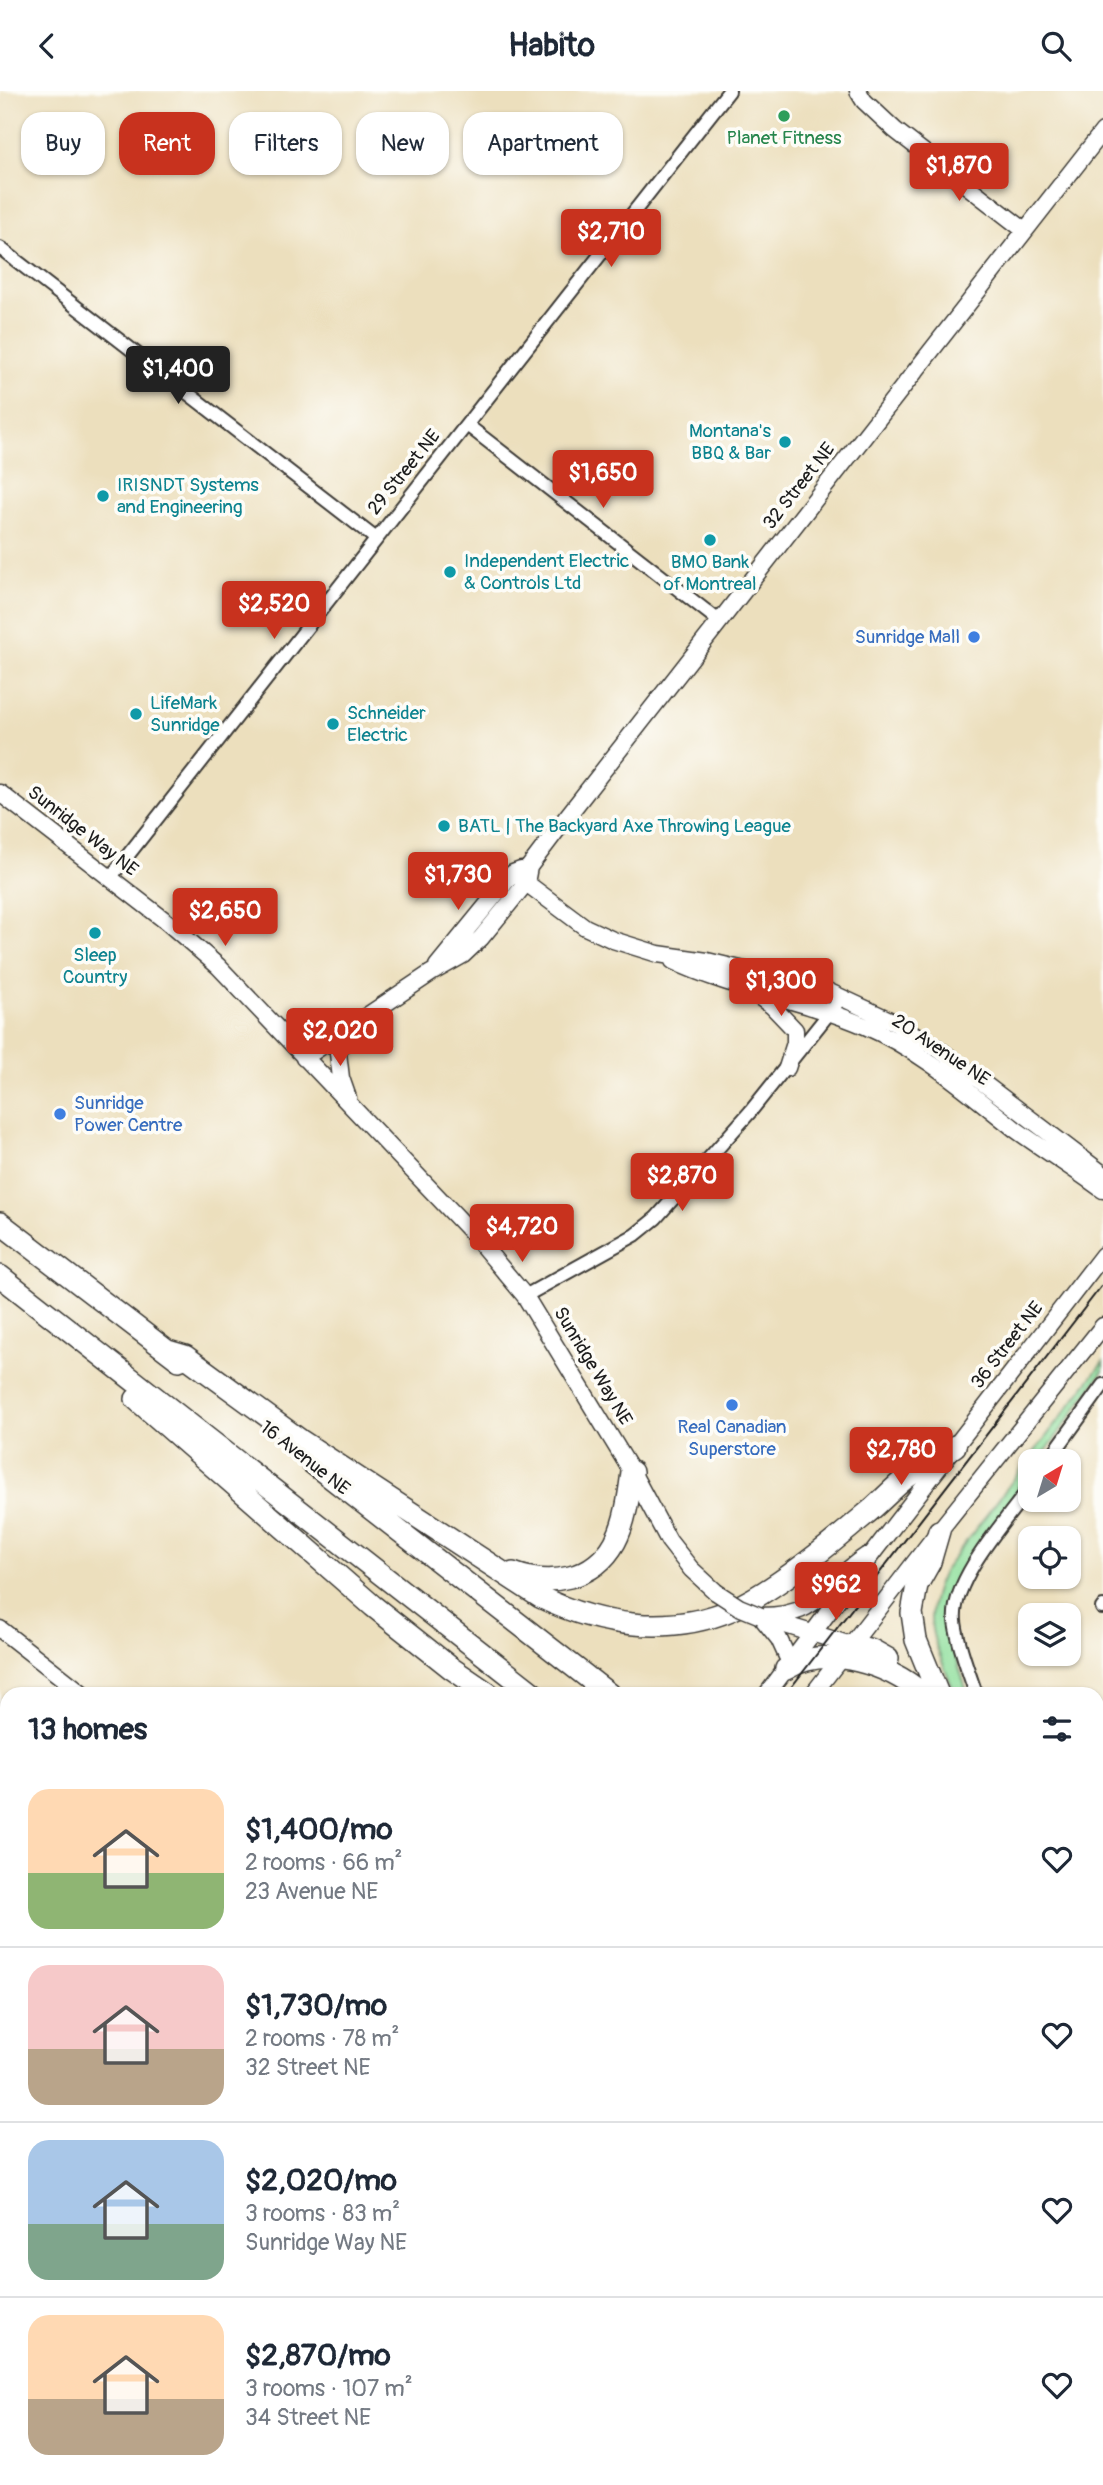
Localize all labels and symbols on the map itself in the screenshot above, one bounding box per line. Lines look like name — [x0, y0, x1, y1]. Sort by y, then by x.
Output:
marker: Planet Fitness — [776, 108, 792, 124]
place label: Planet Fitness — [727, 126, 842, 150]
pin: $1,870 — [902, 143, 1016, 203]
pin: $2,710 — [554, 209, 668, 269]
pin: $1,400 — [121, 347, 235, 406]
place label: Montana's BBQ & Bar — [689, 419, 771, 465]
street label: 29 Street NE — [362, 424, 446, 520]
marker: Montana's BBQ & Bar — [777, 434, 793, 450]
street label: 32 Street NE — [758, 438, 840, 534]
pin: $1,650 — [546, 451, 660, 510]
place label: IRISNDT Systems and Engineering — [117, 473, 259, 519]
marker: IRISNDT Systems and Engineering — [95, 488, 111, 504]
marker: BMO Bank of Montreal — [702, 532, 718, 548]
place label: Independent Electric & Controls Ltd — [464, 549, 630, 595]
place label: BMO Bank of Montreal — [663, 550, 757, 596]
marker: Independent Electric & Controls Ltd — [442, 564, 458, 580]
pin: $2,520 — [217, 581, 331, 641]
place label: Sunridge Mall — [855, 625, 960, 649]
marker: Sunridge Mall — [966, 629, 982, 645]
place label: LifeMark Sunridge — [150, 691, 220, 737]
place label: Schneider Electric — [347, 701, 426, 747]
marker: LifeMark Sunridge — [128, 706, 144, 722]
marker: Schneider Electric — [325, 716, 341, 732]
street label: Sunridge Way NE — [23, 780, 143, 882]
place label: BATL | The Backyard Axe Throwing League — [458, 814, 792, 838]
marker: BATL | The Backyard Axe Throwing League — [436, 818, 452, 834]
pin: $1,730 — [401, 853, 515, 912]
pin: $2,650 — [168, 889, 282, 948]
marker: Sleep Country — [87, 925, 103, 941]
place label: Sleep Country — [63, 943, 127, 989]
pin: $1,300 — [724, 958, 838, 1018]
street label: 20 Avenue NE — [887, 1008, 995, 1092]
pin: $2,020 — [283, 1009, 397, 1068]
place label: Sunridge Power Centre — [74, 1091, 183, 1137]
marker: Sunridge Power Centre — [52, 1106, 68, 1122]
pin: $2,870 — [625, 1153, 739, 1213]
pin: $4,720 — [465, 1205, 579, 1264]
street label: 36 Street NE — [965, 1296, 1049, 1393]
street label: Sunridge Way NE — [548, 1302, 638, 1430]
marker: Real Canadian Superstore — [724, 1397, 740, 1413]
street label: 16 Avenue NE — [255, 1415, 355, 1501]
place label: Real Canadian Superstore — [677, 1415, 787, 1461]
pin: $2,780 — [844, 1427, 958, 1487]
north arrow — [1018, 1449, 1082, 1512]
pin: $962 — [795, 1563, 877, 1622]

